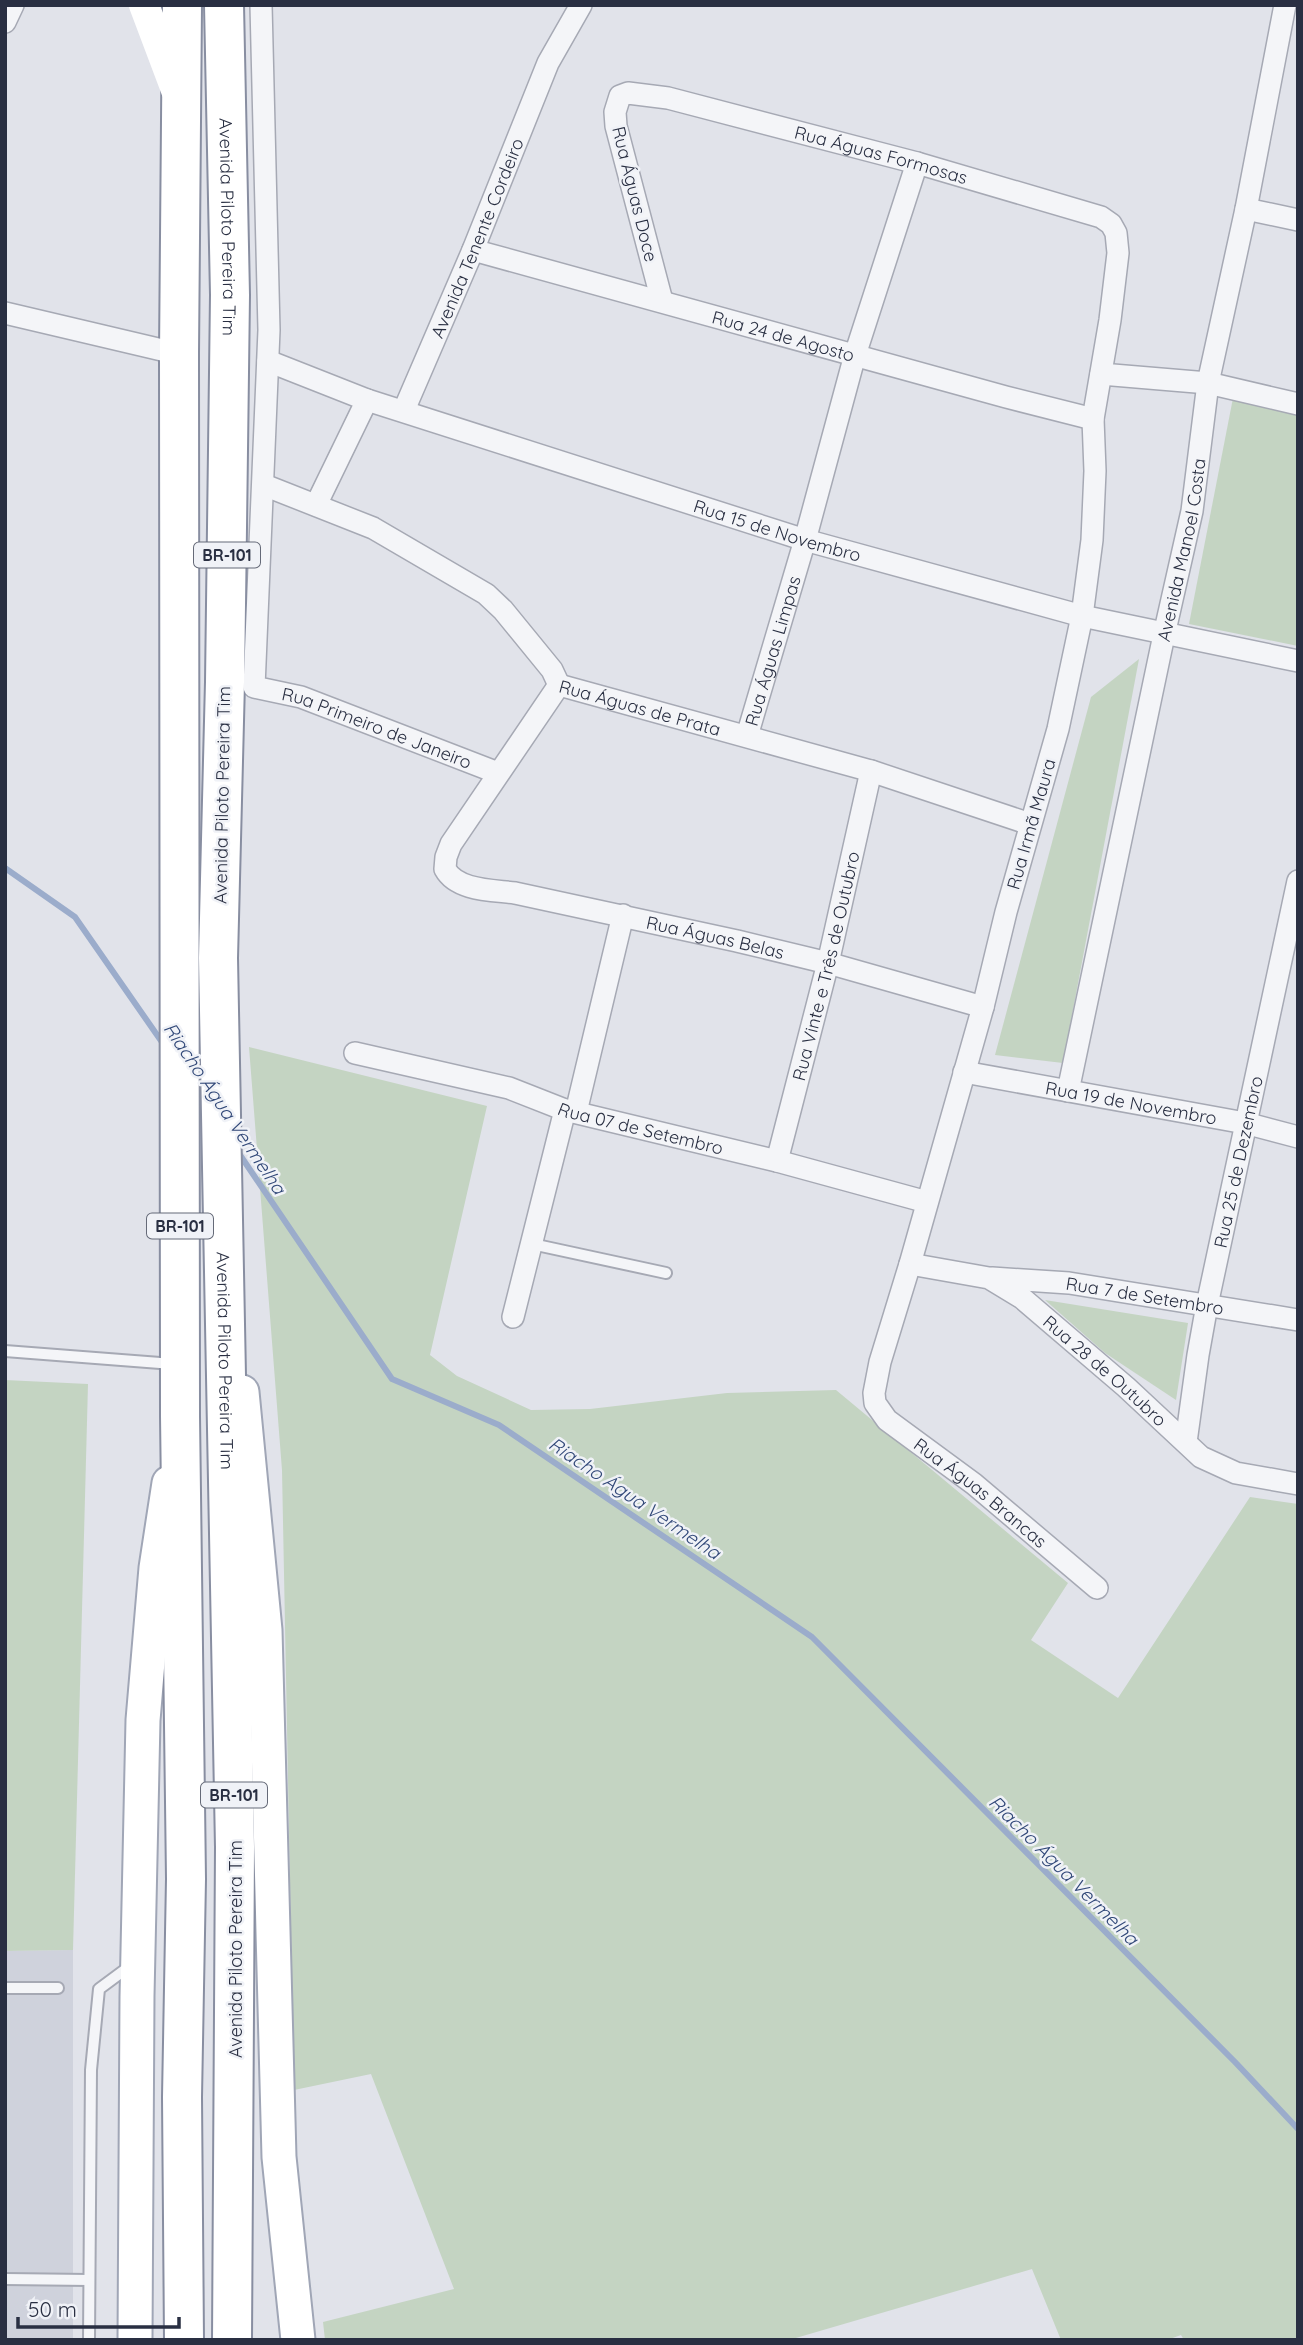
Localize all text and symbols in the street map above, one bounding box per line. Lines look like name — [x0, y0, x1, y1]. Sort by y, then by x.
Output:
street label: Avenida Piloto Pereira Tim — [215, 118, 242, 336]
street label: Rua Águas Formosas — [792, 120, 970, 189]
street label: Rua Águas Doce — [607, 124, 663, 264]
street label: Avenida Tenente Cordeiro — [425, 134, 528, 341]
street label: Rua 24 de Agosto — [710, 305, 857, 366]
street label: Avenida Manoel Costa — [1151, 457, 1210, 643]
street label: Rua 15 de Novembro — [691, 494, 864, 566]
road number: BR-101 — [194, 542, 260, 568]
street label: Rua Águas Limpas — [739, 573, 805, 728]
street label: Rua Águas de Prata — [557, 674, 723, 741]
street label: Rua Primeiro de Janeiro — [280, 682, 475, 773]
street label: Avenida Piloto Pereira Tim — [209, 686, 235, 904]
street label: Rua Irmã Maura — [1001, 756, 1061, 892]
street label: Rua Vinte e Três de Outubro — [787, 849, 864, 1083]
street label: Rua Águas Belas — [644, 910, 787, 964]
water label: Riacho Água Vermelha — [159, 1018, 292, 1200]
street label: Rua 25 de Dezembro — [1208, 1074, 1267, 1250]
street label: Rua 19 de Novembro — [1044, 1076, 1219, 1129]
street label: Rua 07 de Setembro — [555, 1097, 726, 1159]
road number: BR-101 — [147, 1214, 213, 1238]
street label: Avenida Piloto Pereira Tim — [212, 1252, 239, 1470]
street label: Rua 7 de Setembro — [1064, 1271, 1225, 1319]
street label: Rua 28 de Outubro — [1038, 1310, 1172, 1431]
water label: Riacho Água Vermelha — [545, 1432, 727, 1565]
street label: Rua Águas Brancas — [910, 1432, 1052, 1552]
road number: BR-101 — [201, 1783, 267, 1808]
water label: Riacho Água Vermelha — [984, 1790, 1145, 1951]
street label: Avenida Piloto Pereira Tim — [224, 1840, 247, 2058]
scale bar — [18, 2286, 178, 2330]
text: 50 m — [28, 2296, 77, 2322]

